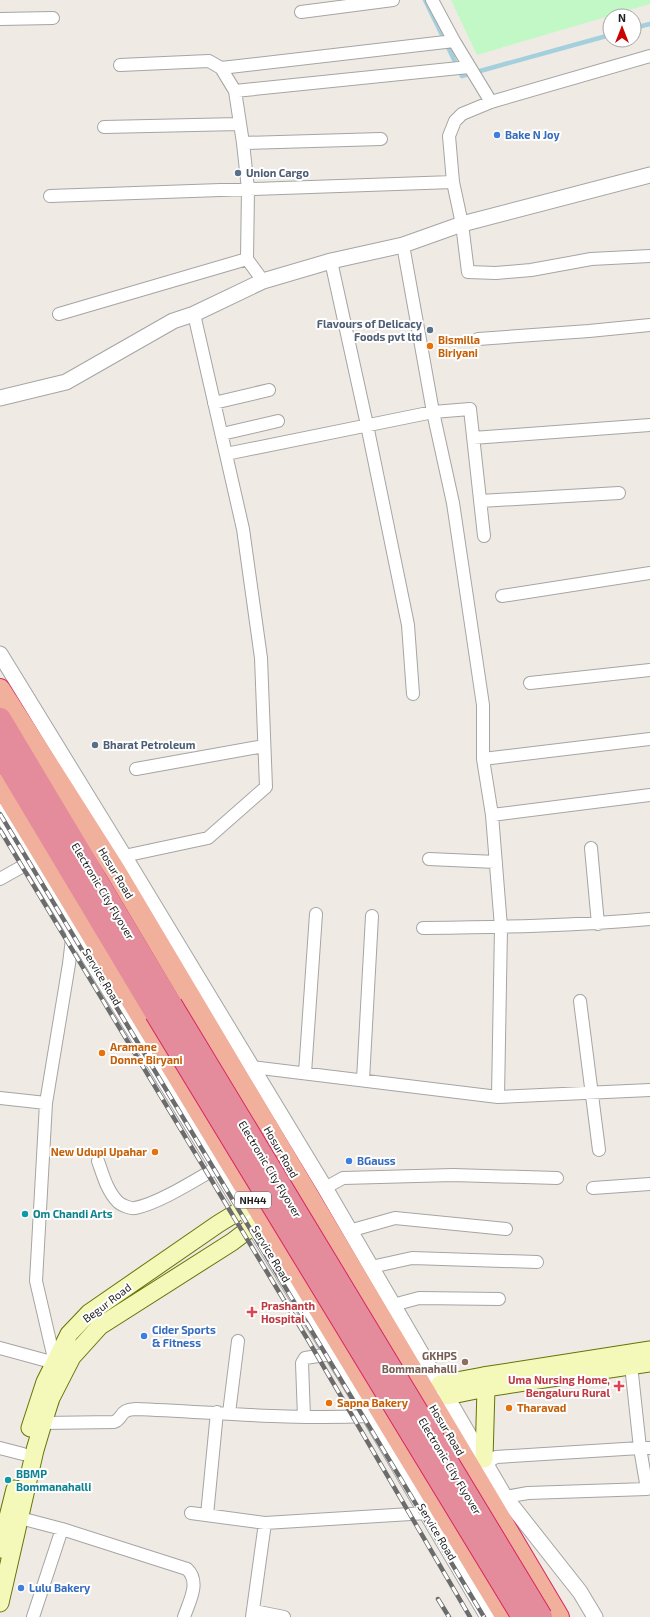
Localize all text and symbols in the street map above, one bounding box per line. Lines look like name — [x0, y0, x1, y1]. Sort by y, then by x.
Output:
north arrow — [602, 8, 642, 48]
text: N — [618, 11, 626, 24]
place label: Bake N Joy — [505, 128, 560, 142]
marker: Bake N Joy — [492, 130, 502, 140]
place label: Union Cargo — [246, 166, 309, 179]
marker: Union Cargo — [233, 168, 243, 178]
place label: Flavours of Delicacy Foods pvt ltd — [317, 317, 423, 343]
marker: Flavours of Delicacy Foods pvt ltd — [425, 325, 435, 335]
place label: Bismilla Biriyani — [438, 333, 480, 360]
marker: Bismilla Biriyani — [425, 341, 435, 351]
place label: Bharat Petroleum — [103, 738, 196, 751]
marker: Bharat Petroleum — [90, 740, 100, 750]
street label: Electronic City Flyover — [69, 840, 138, 942]
street label: Hosur Road — [96, 845, 137, 901]
street label: Service Road — [80, 946, 124, 1008]
place label: Aramane Donne Biryani — [110, 1040, 183, 1067]
marker: Aramane Donne Biryani — [97, 1048, 107, 1058]
street label: Electronic City Flyover — [236, 1118, 305, 1220]
street label: Hosur Road — [261, 1124, 301, 1180]
place label: New Udupi Upahar — [51, 1145, 147, 1158]
marker: New Udupi Upahar — [150, 1147, 160, 1157]
place label: BGauss — [357, 1154, 396, 1167]
marker: BGauss — [344, 1156, 354, 1166]
road number: NH44 — [235, 1192, 271, 1208]
place label: Om Chandi Arts — [33, 1207, 113, 1220]
marker: Om Chandi Arts — [20, 1209, 30, 1219]
street label: Service Road — [249, 1223, 293, 1285]
street label: Begur Road — [80, 1280, 133, 1325]
place label: Prashanth Hospital — [261, 1299, 315, 1325]
marker: Prashanth Hospital — [246, 1306, 258, 1318]
place label: Cider Sports & Fitness — [152, 1323, 216, 1349]
marker: Cider Sports & Fitness — [139, 1331, 149, 1341]
place label: GKHPS Bommanahalli — [382, 1349, 458, 1375]
marker: GKHPS Bommanahalli — [460, 1357, 470, 1367]
place label: Uma Nursing Home, Bengaluru Rural — [508, 1373, 610, 1399]
marker: Uma Nursing Home, Bengaluru Rural — [613, 1380, 625, 1392]
place label: Sapna Bakery — [337, 1396, 409, 1410]
marker: Sapna Bakery — [324, 1398, 334, 1408]
place label: Tharavad — [517, 1401, 566, 1414]
street label: Hosur Road — [427, 1402, 468, 1458]
marker: Tharavad — [504, 1403, 514, 1413]
street label: Electronic City Flyover — [416, 1415, 485, 1517]
place label: BBMP Bommanahalli — [16, 1467, 91, 1493]
marker: BBMP Bommanahalli — [3, 1475, 13, 1485]
street label: Service Road — [415, 1501, 459, 1563]
place label: Lulu Bakery — [29, 1581, 91, 1595]
marker: Lulu Bakery — [16, 1583, 26, 1593]

